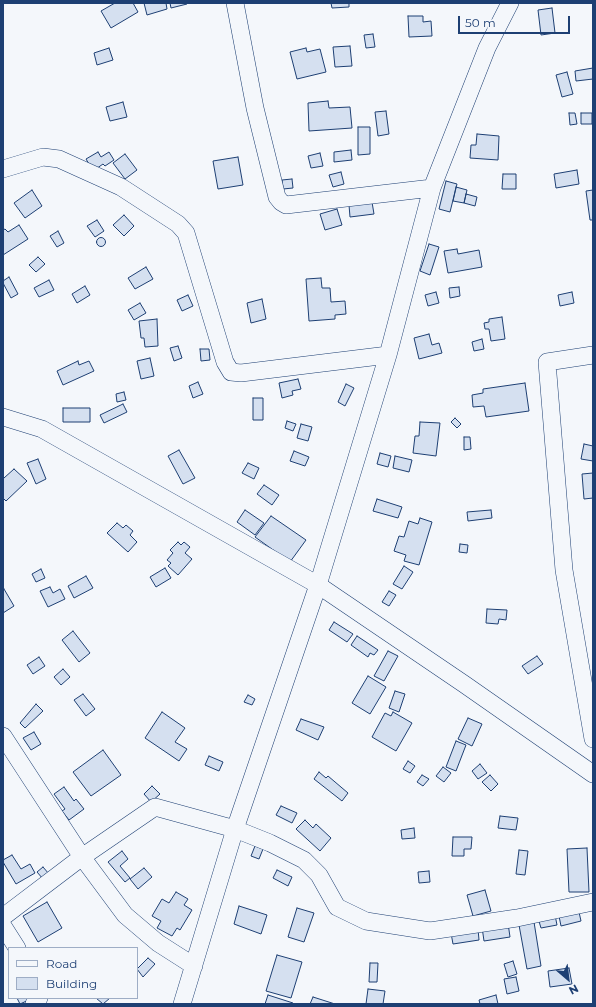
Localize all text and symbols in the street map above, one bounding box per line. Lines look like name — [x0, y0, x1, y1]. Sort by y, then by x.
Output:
scale bar — [460, 8, 572, 34]
text: 50 m — [465, 15, 496, 30]
legend — [8, 947, 138, 999]
text: Road — [46, 956, 77, 971]
north arrow — [548, 959, 588, 999]
text: Building — [46, 976, 97, 991]
text: N — [566, 981, 581, 998]

